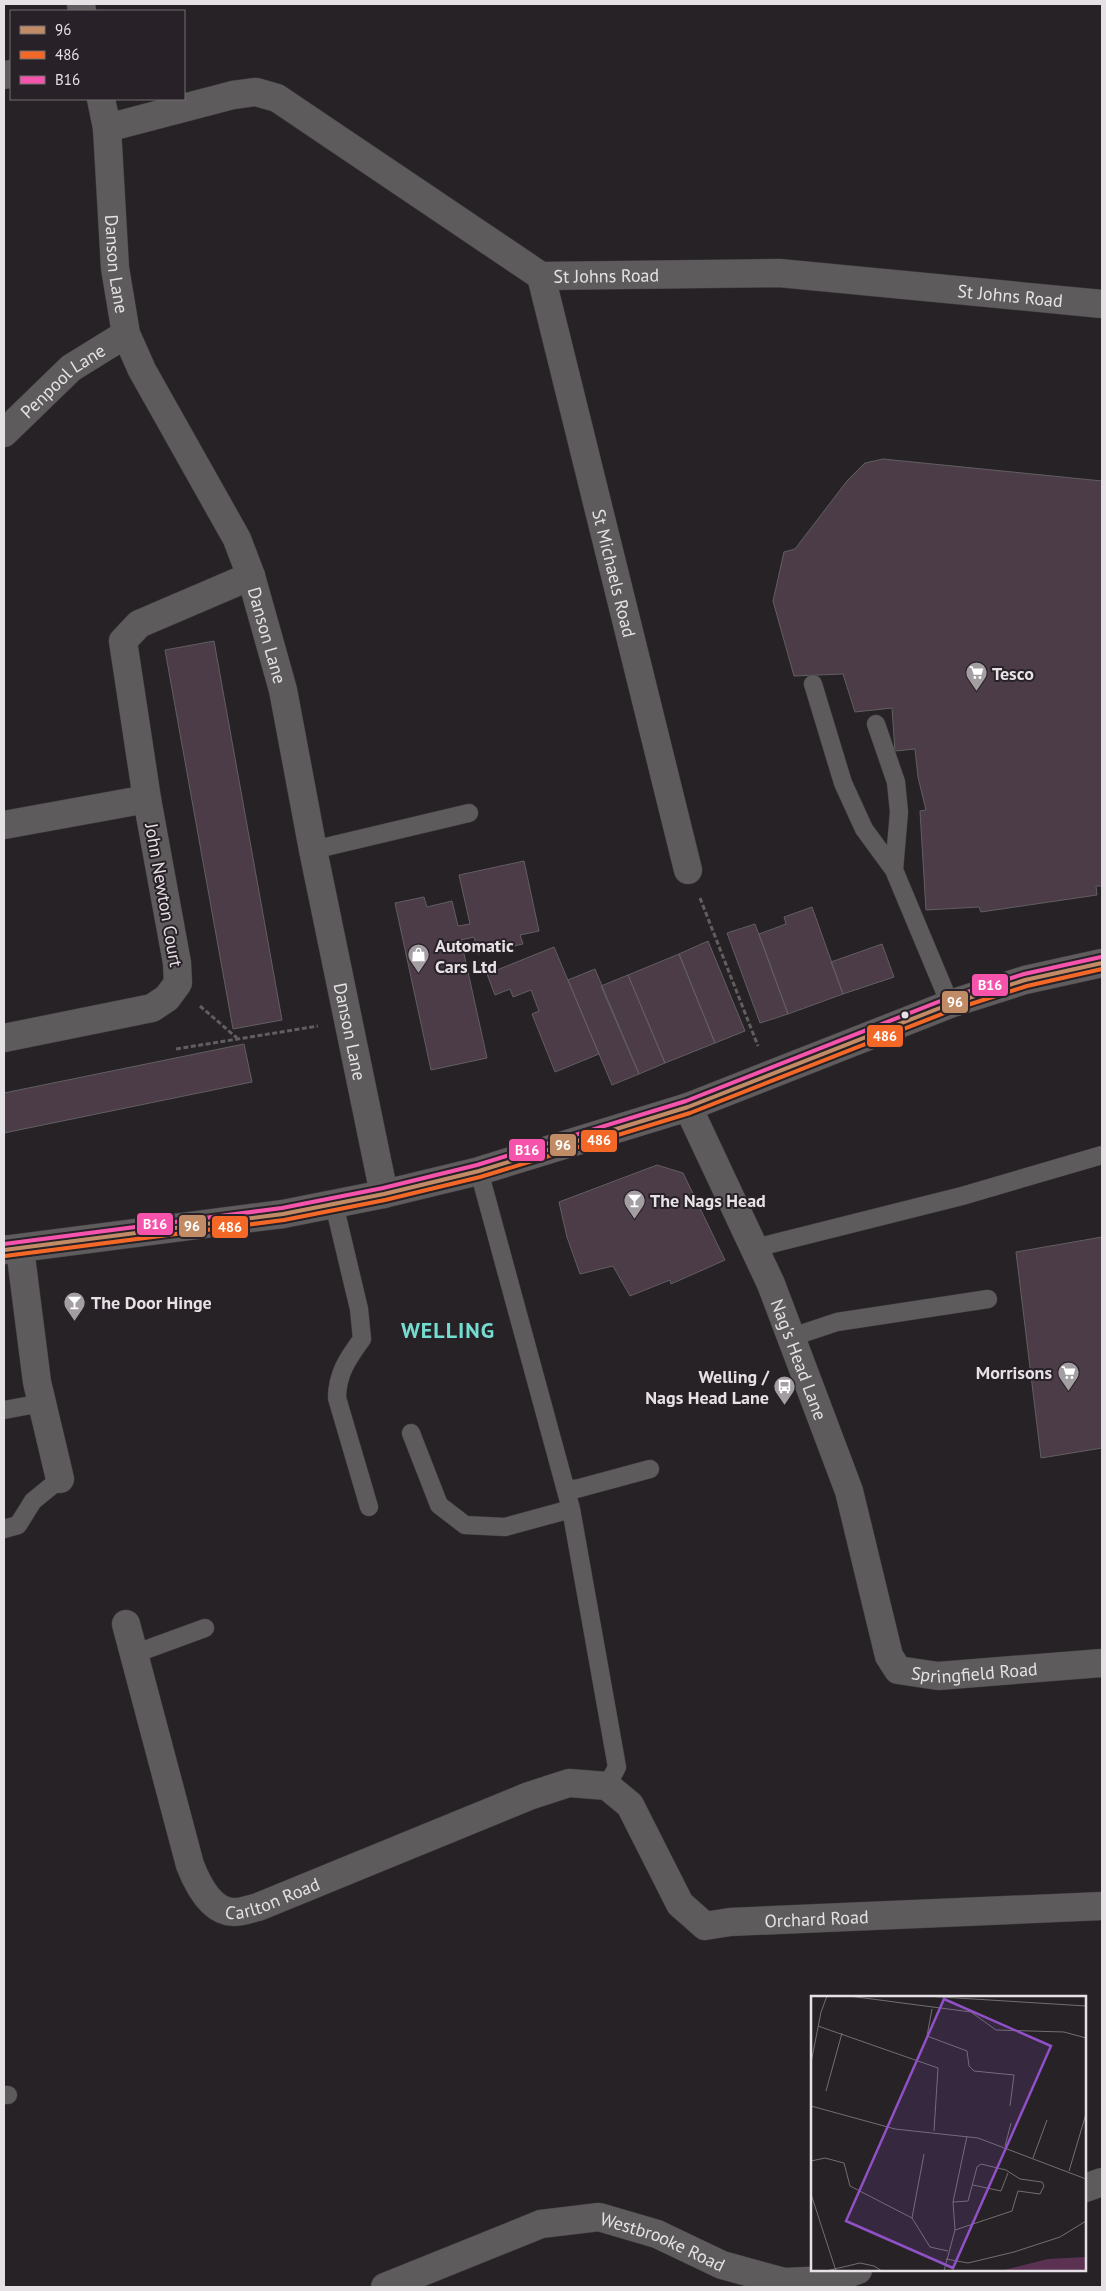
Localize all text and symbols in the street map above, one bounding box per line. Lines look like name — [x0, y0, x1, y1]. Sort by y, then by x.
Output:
legend — [10, 10, 185, 100]
text: 96 — [55, 20, 71, 39]
text: 486 — [55, 45, 80, 64]
text: B16 — [55, 70, 80, 89]
street label: Danson Lane — [100, 214, 134, 315]
street label: St Johns Road — [553, 263, 659, 287]
street label: St Johns Road — [957, 279, 1064, 312]
street label: Penpool Lane — [15, 338, 109, 423]
street label: St Michaels Road — [588, 506, 641, 640]
street label: Danson Lane — [243, 584, 292, 686]
supermarket icon: Tesco — [964, 661, 988, 692]
place label: Tesco — [992, 662, 1034, 685]
street label: John Newton Court — [140, 820, 188, 969]
place label: Automatic Cars Ltd — [435, 934, 514, 978]
shop icon: Automatic Cars Ltd — [407, 943, 431, 974]
line badge: B16 — [971, 973, 1009, 997]
text: B16 — [978, 976, 1002, 994]
street label: Danson Lane — [329, 980, 372, 1082]
line badge: 96 — [941, 990, 969, 1014]
text: 96 — [947, 993, 963, 1011]
unlabelled marker — [900, 1010, 910, 1020]
line badge: 486 — [866, 1024, 904, 1048]
text: 486 — [873, 1027, 897, 1045]
line badge: 486 — [580, 1129, 618, 1153]
text: 486 — [587, 1131, 611, 1149]
line badge: 96 — [549, 1133, 577, 1157]
text: 96 — [555, 1136, 571, 1154]
line badge: B16 — [508, 1138, 546, 1162]
text: B16 — [515, 1141, 539, 1159]
bar icon: The Nags Head — [622, 1188, 646, 1219]
place label: The Nags Head — [650, 1189, 766, 1212]
line badge: B16 — [136, 1212, 174, 1236]
line badge: 96 — [178, 1214, 207, 1238]
text: B16 — [143, 1215, 167, 1233]
line badge: 486 — [211, 1215, 249, 1239]
text: 96 — [184, 1217, 200, 1235]
text: 486 — [218, 1218, 242, 1236]
bar icon: The Door Hinge — [63, 1290, 87, 1321]
place label: The Door Hinge — [91, 1291, 212, 1314]
street label: Nag's Head Lane — [766, 1296, 833, 1423]
district label: WELLING — [401, 1316, 495, 1344]
supermarket icon: Morrisons — [1056, 1360, 1080, 1391]
place label: Morrisons — [976, 1361, 1052, 1384]
place label: Welling / Nags Head Lane — [645, 1365, 770, 1409]
bus stop icon: Welling / Nags Head Lane — [773, 1374, 797, 1405]
street label: Springfield Road — [910, 1657, 1038, 1688]
street label: Carlton Road — [224, 1872, 323, 1924]
street label: Orchard Road — [764, 1905, 869, 1932]
inset map — [811, 1996, 1086, 2271]
street label: Westbrooke Road — [598, 2207, 729, 2276]

